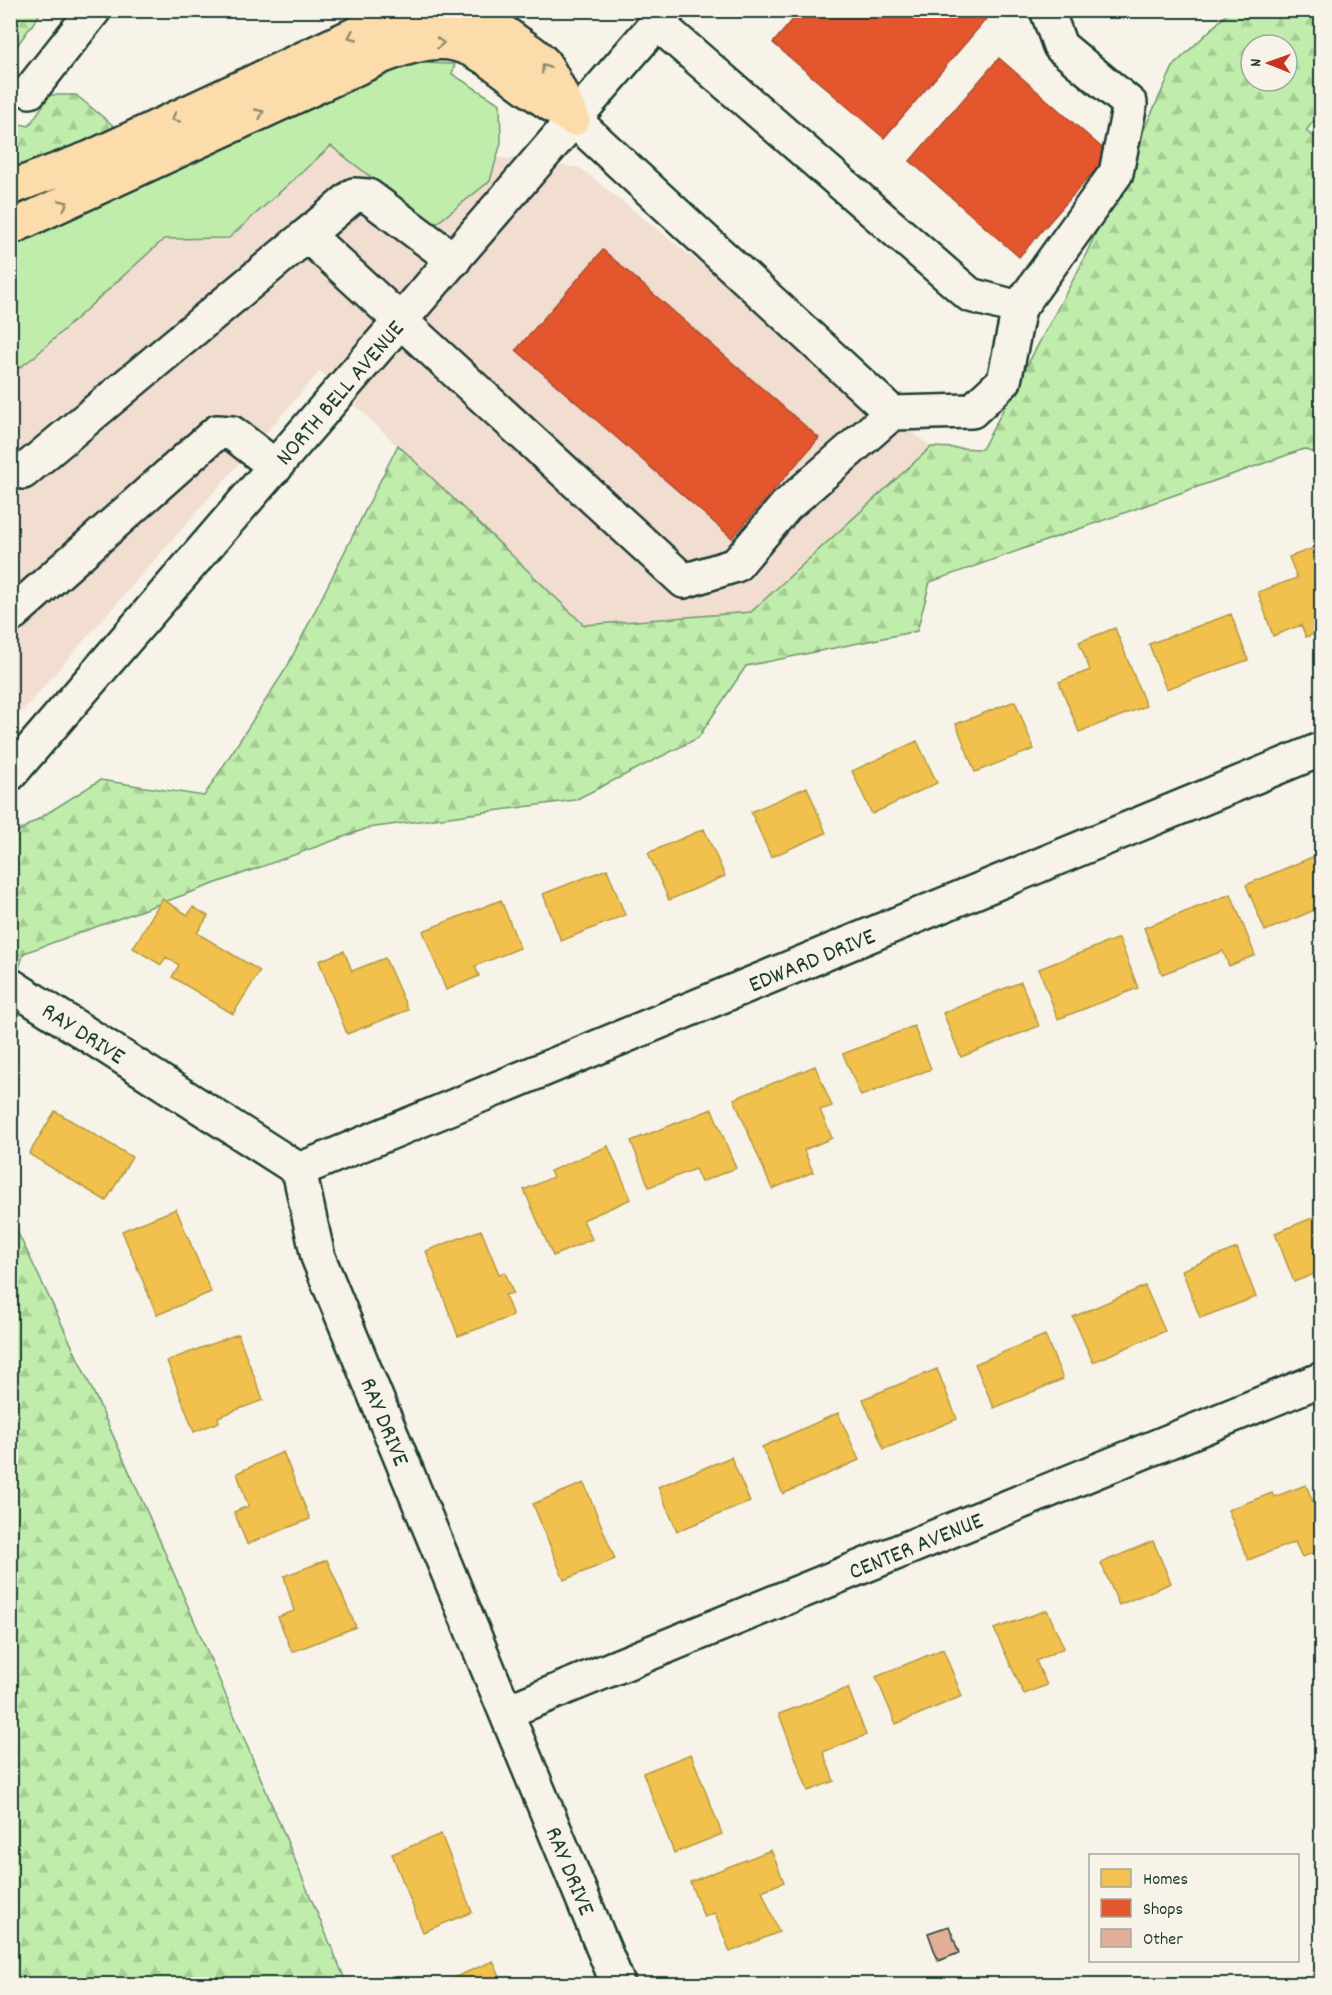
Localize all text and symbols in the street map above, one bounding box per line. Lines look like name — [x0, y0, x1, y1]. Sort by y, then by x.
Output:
one-way arrow — [348, 28, 359, 40]
north arrow — [1239, 33, 1299, 93]
one-way arrow — [436, 36, 445, 49]
text: N — [1245, 59, 1268, 67]
one-way arrow — [540, 64, 552, 74]
one-way arrow — [253, 109, 264, 121]
one-way arrow — [171, 111, 182, 123]
one-way arrow — [57, 199, 68, 211]
street label: NORTH BELL AVENUE — [269, 314, 414, 474]
street label: EDWARD DRIVE — [744, 921, 881, 1003]
street label: RAY DRIVE — [34, 996, 131, 1074]
street label: RAY DRIVE — [350, 1373, 417, 1472]
street label: CENTER AVENUE — [844, 1505, 989, 1590]
street label: RAY DRIVE — [535, 1822, 602, 1921]
legend — [1089, 1854, 1299, 1962]
text: Homes — [1143, 1868, 1188, 1893]
text: Shops — [1143, 1898, 1183, 1923]
text: Other — [1143, 1928, 1183, 1953]

